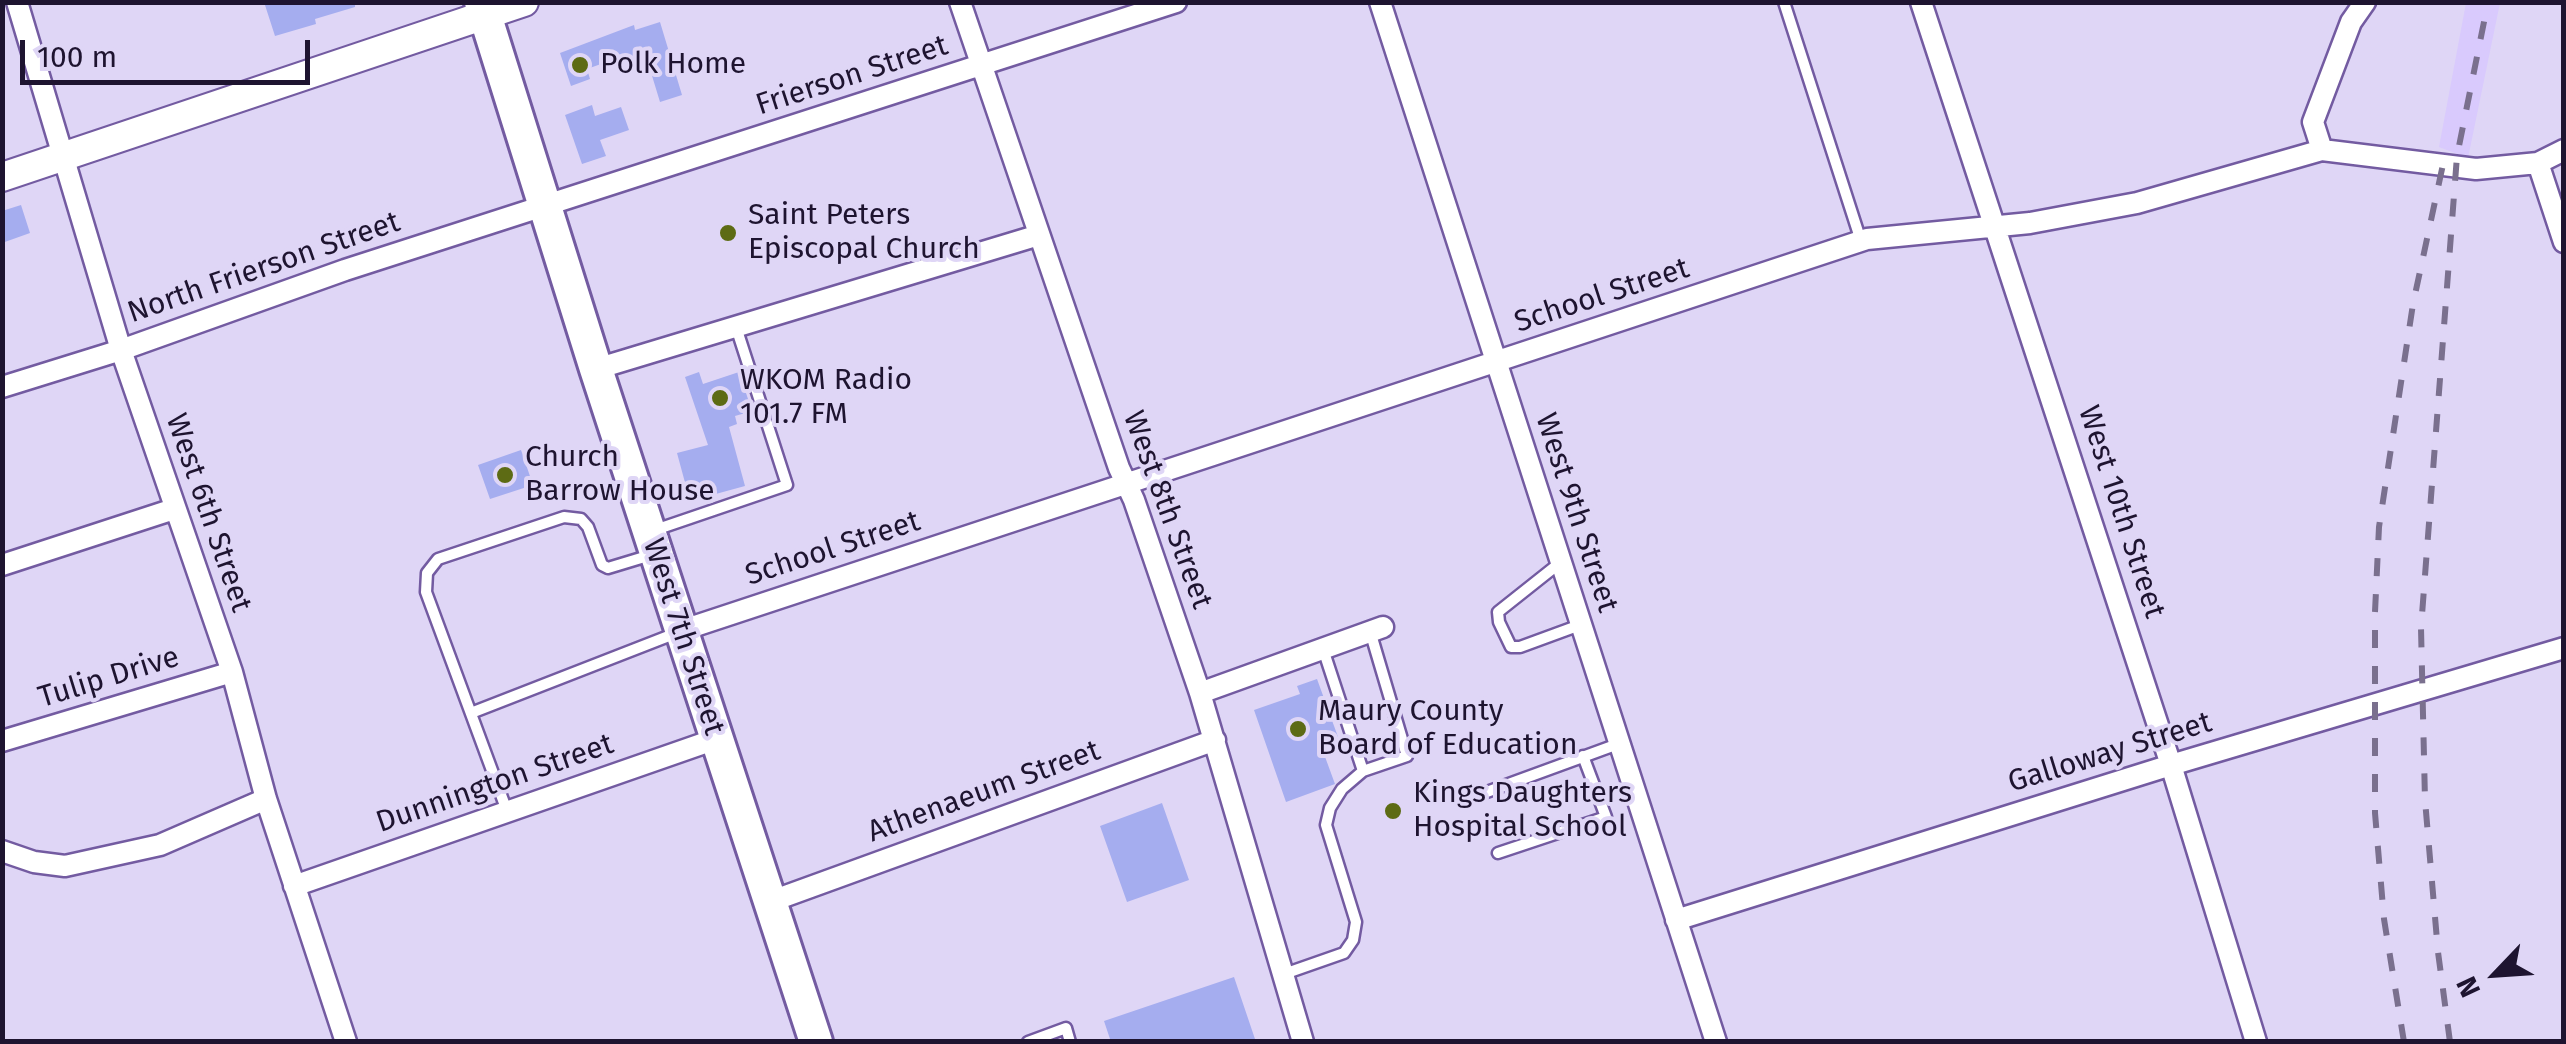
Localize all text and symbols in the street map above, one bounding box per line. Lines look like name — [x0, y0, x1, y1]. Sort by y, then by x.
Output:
scale bar — [25, 20, 315, 82]
street label: Frierson Street — [751, 28, 953, 124]
text: 100 m — [37, 39, 117, 75]
place label: Polk Home — [600, 47, 746, 83]
marker: Polk Home — [569, 54, 591, 76]
place label: Saint Peters Episcopal Church — [748, 198, 980, 268]
street label: North Frierson Street — [123, 204, 405, 332]
marker: Saint Peters Episcopal Church — [717, 222, 739, 244]
street label: School Street — [1510, 251, 1694, 341]
place label: WKOM Radio 101.7 FM — [740, 363, 912, 434]
marker: WKOM Radio 101.7 FM — [709, 387, 731, 409]
street label: West 10th Street — [2070, 401, 2172, 623]
street label: West 8th Street — [1115, 406, 1219, 614]
street label: West 6th Street — [157, 409, 259, 617]
street label: West 9th Street — [1527, 409, 1625, 617]
place label: Church Barrow House — [525, 440, 715, 510]
marker: Church Barrow House — [494, 464, 516, 486]
street label: School Street — [741, 504, 925, 594]
street label: West 7th Street — [634, 534, 732, 740]
street label: Tulip Drive — [34, 640, 184, 716]
place label: Maury County Board of Education — [1318, 694, 1577, 764]
street label: Galloway Street — [2004, 705, 2216, 801]
marker: Maury County Board of Education — [1287, 718, 1309, 740]
street label: Dunnington Street — [372, 727, 618, 841]
street label: Athenaeum Street — [863, 733, 1105, 851]
place label: Kings Daughters Hospital School — [1413, 776, 1632, 846]
marker: Kings Daughters Hospital School — [1382, 800, 1404, 822]
north arrow — [2446, 924, 2546, 1024]
text: N — [2449, 972, 2487, 1002]

